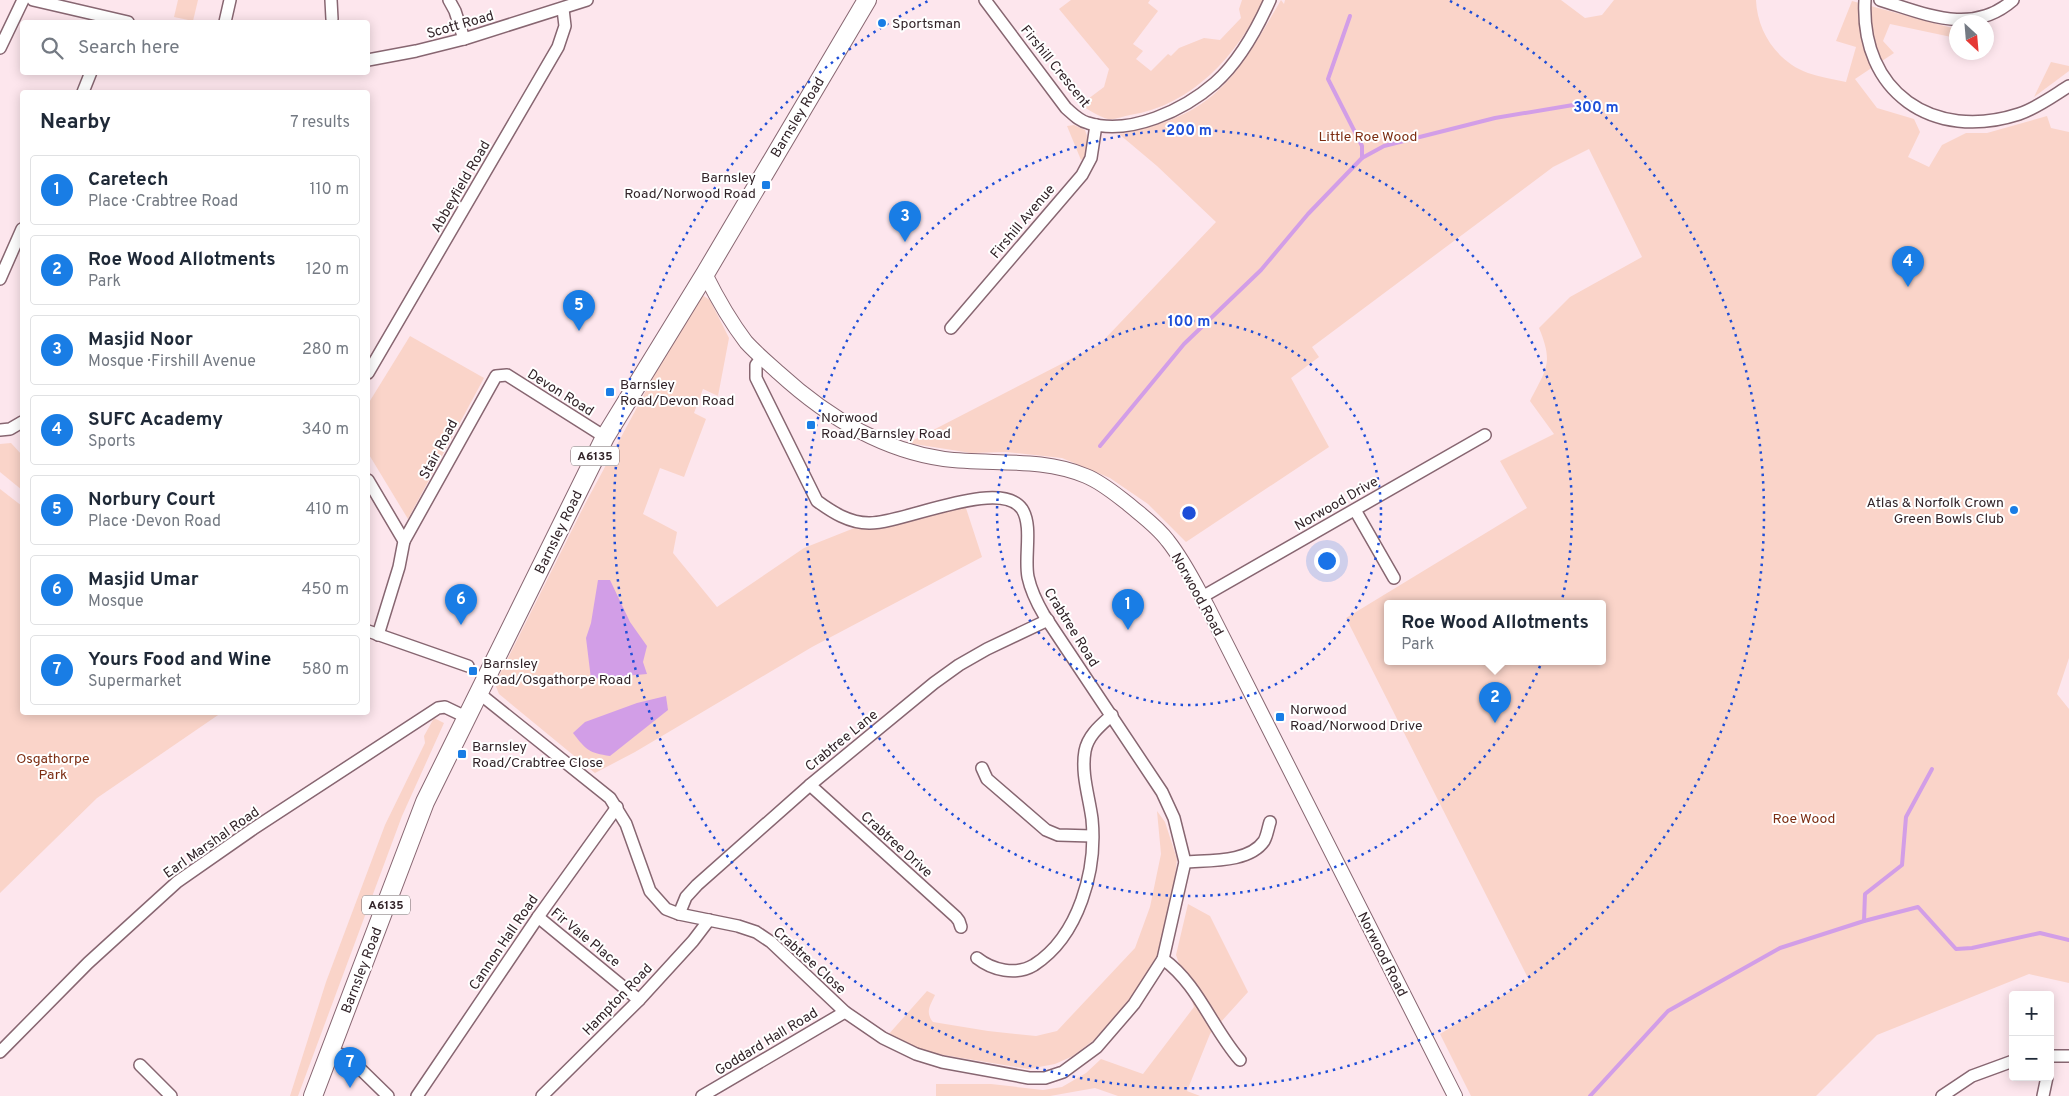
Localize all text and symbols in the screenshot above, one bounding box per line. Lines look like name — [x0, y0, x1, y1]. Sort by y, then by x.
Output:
street label: Scott Road — [425, 8, 496, 43]
north arrow — [1949, 15, 1994, 60]
place label: Sportsman — [892, 16, 961, 33]
marker: Sportsman — [876, 17, 888, 29]
search box — [20, 20, 370, 75]
street label: Firshill Crescent — [1016, 22, 1093, 112]
icon: search — [38, 34, 66, 62]
text: Search here — [78, 36, 180, 60]
street label: Barnsley Road — [768, 75, 829, 161]
text: 300 m — [1573, 99, 1619, 118]
text: Nearby — [40, 109, 111, 136]
text: 7 results — [290, 113, 350, 133]
text: 200 m — [1166, 122, 1212, 141]
park label: Little Roe Wood — [1319, 129, 1417, 146]
street label: Abbeyfield Road — [428, 138, 494, 236]
text: Caretech — [88, 168, 169, 192]
place label: Barnsley Road/Norwood Road — [624, 170, 756, 203]
marker: Barnsley Road/Norwood Road — [760, 179, 772, 191]
text: 1 — [54, 180, 60, 200]
text: 110 m — [309, 180, 349, 200]
street label: Firshill Avenue — [987, 181, 1059, 263]
text: Place · Crabtree Road — [88, 192, 238, 212]
pin: 3 — [889, 201, 921, 242]
pin: 4 — [1892, 246, 1924, 287]
text: Roe Wood Allotments — [88, 248, 276, 272]
text: 2 — [52, 260, 62, 280]
text: 120 m — [306, 260, 349, 280]
text: Park — [88, 272, 121, 292]
pin: 5 — [563, 290, 595, 331]
text: 100 m — [1168, 313, 1210, 332]
text: Masjid Noor — [88, 328, 193, 352]
text: 3 — [52, 340, 62, 360]
text: 280 m — [302, 340, 349, 360]
text: Mosque · Firshill Avenue — [88, 352, 256, 372]
street label: Devon Road — [524, 366, 597, 420]
place label: Barnsley Road/Devon Road — [620, 377, 734, 410]
marker: Barnsley Road/Devon Road — [604, 386, 616, 398]
text: SUFC Academy — [88, 408, 223, 432]
place label: Norwood Road/Barnsley Road — [821, 410, 951, 443]
street label: Stair Road — [416, 417, 462, 483]
marker: Norwood Road/Barnsley Road — [805, 419, 817, 431]
text: 4 — [52, 420, 62, 440]
text: 340 m — [302, 420, 349, 440]
text: Sports — [88, 432, 136, 452]
road number: A6135 — [571, 446, 619, 466]
street label: Norwood Drive — [1292, 474, 1381, 535]
text: Norbury Court — [88, 488, 215, 512]
street label: Barnsley Road — [532, 488, 587, 577]
place label: Atlas & Norfolk Crown Green Bowls Club — [1867, 495, 2004, 528]
text: 5 — [52, 500, 62, 520]
text: 410 m — [306, 500, 349, 520]
centre of rings — [1180, 504, 1198, 522]
marker: Atlas & Norfolk Crown Green Bowls Club — [2008, 504, 2020, 516]
text: Place · Devon Road — [88, 512, 221, 532]
your location — [1314, 548, 1340, 574]
street label: Norwood Road — [1167, 550, 1227, 639]
text: Masjid Umar — [88, 568, 199, 592]
text: 6 — [52, 580, 62, 600]
text: 450 m — [302, 580, 349, 600]
pin: 6 — [445, 584, 477, 625]
street label: Crabtree Road — [1040, 585, 1102, 671]
pin: 1 — [1112, 589, 1144, 630]
text: Mosque — [88, 592, 144, 612]
popup — [1384, 600, 1606, 665]
text: Roe Wood Allotments — [1401, 611, 1589, 635]
text: Park — [1401, 635, 1434, 655]
text: Yours Food and Wine — [88, 648, 271, 672]
place label: Barnsley Road/Osgathorpe Road — [483, 656, 631, 689]
text: 7 — [53, 660, 61, 680]
text: 580 m — [302, 660, 349, 680]
marker: Barnsley Road/Osgathorpe Road — [467, 665, 479, 677]
text: Supermarket — [88, 672, 182, 692]
pin: 2 — [1479, 682, 1511, 723]
place label: Norwood Road/Norwood Drive — [1290, 702, 1423, 735]
street label: Crabtree Lane — [802, 707, 882, 776]
marker: Norwood Road/Norwood Drive — [1274, 711, 1286, 723]
place label: Barnsley Road/Crabtree Close — [472, 739, 603, 772]
marker: Barnsley Road/Crabtree Close — [456, 748, 468, 760]
park label: Osgathorpe Park — [16, 751, 90, 784]
street label: Earl Marshal Road — [161, 804, 263, 883]
street label: Crabtree Drive — [857, 808, 935, 882]
park label: Roe Wood — [1773, 811, 1835, 828]
street label: Cannon Hall Road — [466, 892, 542, 994]
road number: A6135 — [362, 896, 410, 914]
street label: Fir Vale Place — [547, 905, 623, 971]
street label: Norwood Road — [1353, 910, 1410, 1000]
street label: Crabtree Close — [769, 924, 849, 998]
street label: Barnsley Road — [338, 925, 387, 1016]
street label: Hampton Road — [580, 961, 657, 1039]
map controls — [2009, 991, 2054, 1081]
button: + — [2009, 991, 2054, 1036]
street label: Goddard Hall Road — [712, 1005, 821, 1080]
button: − — [2009, 1036, 2054, 1081]
pin: 7 — [334, 1047, 366, 1088]

